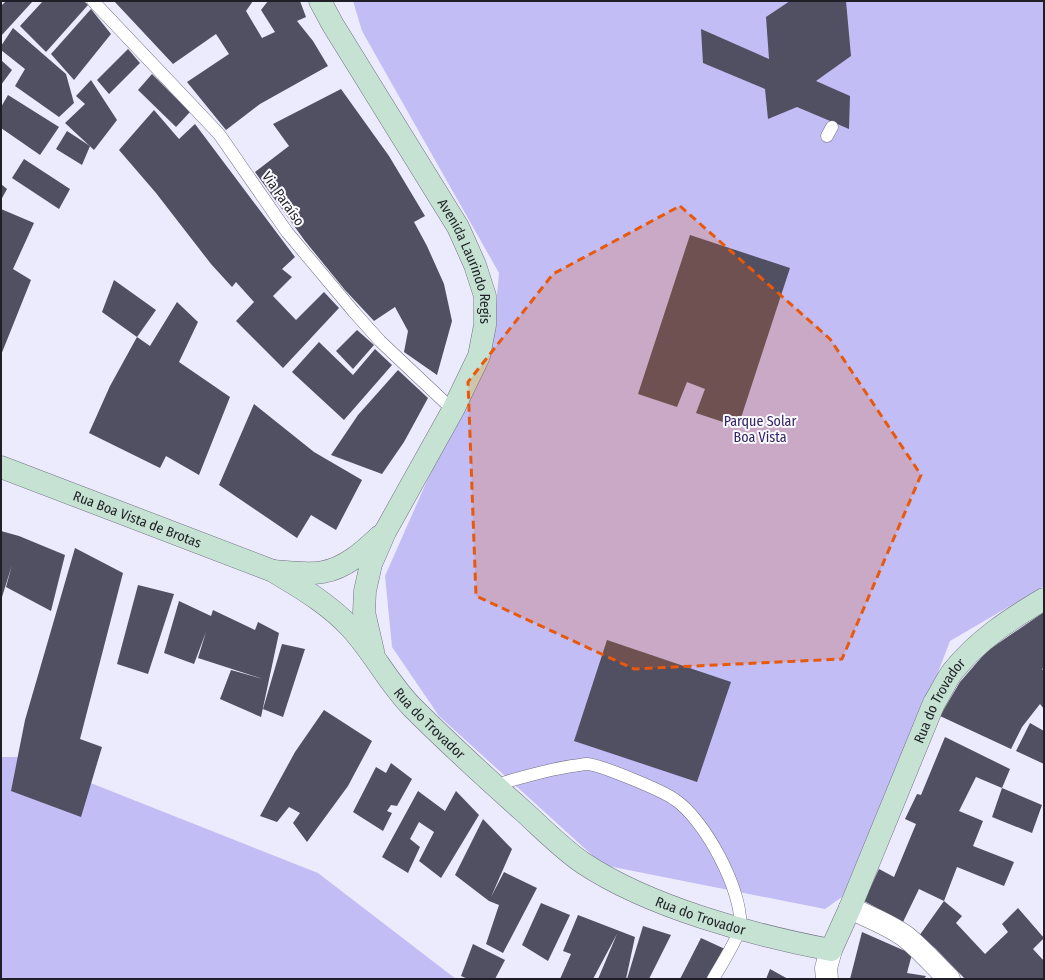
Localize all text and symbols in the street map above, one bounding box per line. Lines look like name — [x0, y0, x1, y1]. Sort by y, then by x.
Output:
street label: Via Paraíso — [258, 169, 308, 229]
street label: Avenida Laurindo Regis — [434, 196, 494, 324]
park label: Parque Solar Boa Vista — [724, 413, 796, 446]
street label: Rua Boa Vista de Brotas — [71, 487, 204, 551]
street label: Rua do Trovador — [910, 655, 969, 746]
street label: Rua do Trovador — [390, 684, 469, 763]
street label: Rua do Trovador — [653, 893, 748, 939]

